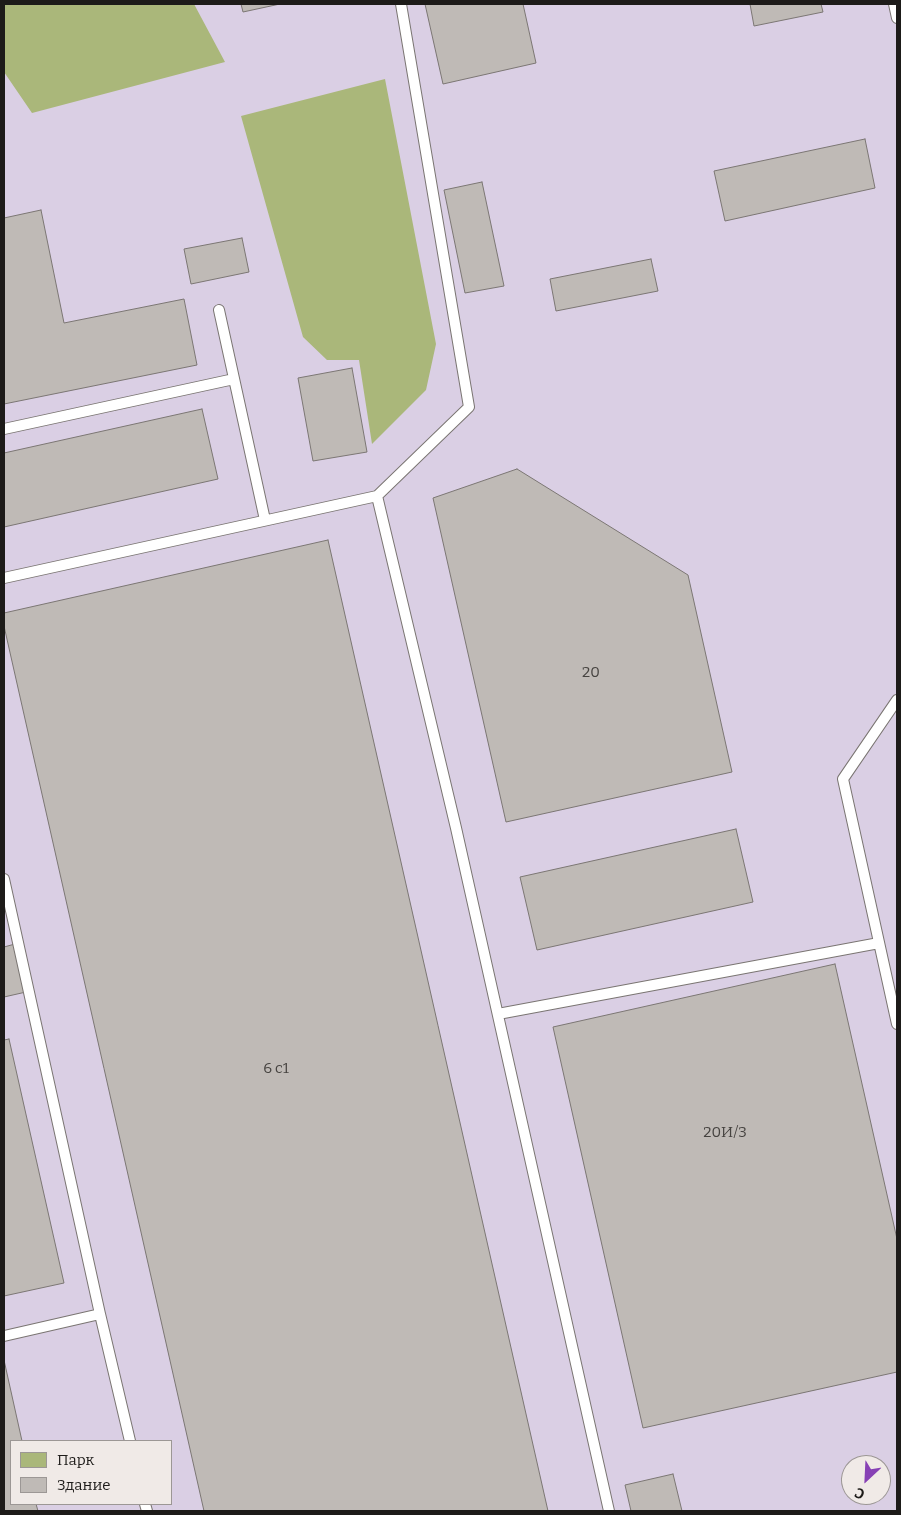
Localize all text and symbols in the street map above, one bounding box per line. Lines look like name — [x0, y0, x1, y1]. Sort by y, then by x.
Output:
house number: 20 — [582, 664, 600, 682]
house number: 6 с1 — [263, 1060, 289, 1078]
house number: 20И/3 — [703, 1124, 747, 1142]
legend — [10, 1440, 172, 1505]
text: Парк — [57, 1451, 94, 1469]
north arrow — [841, 1455, 891, 1505]
text: Здание — [57, 1476, 111, 1494]
text: С — [852, 1484, 867, 1503]

